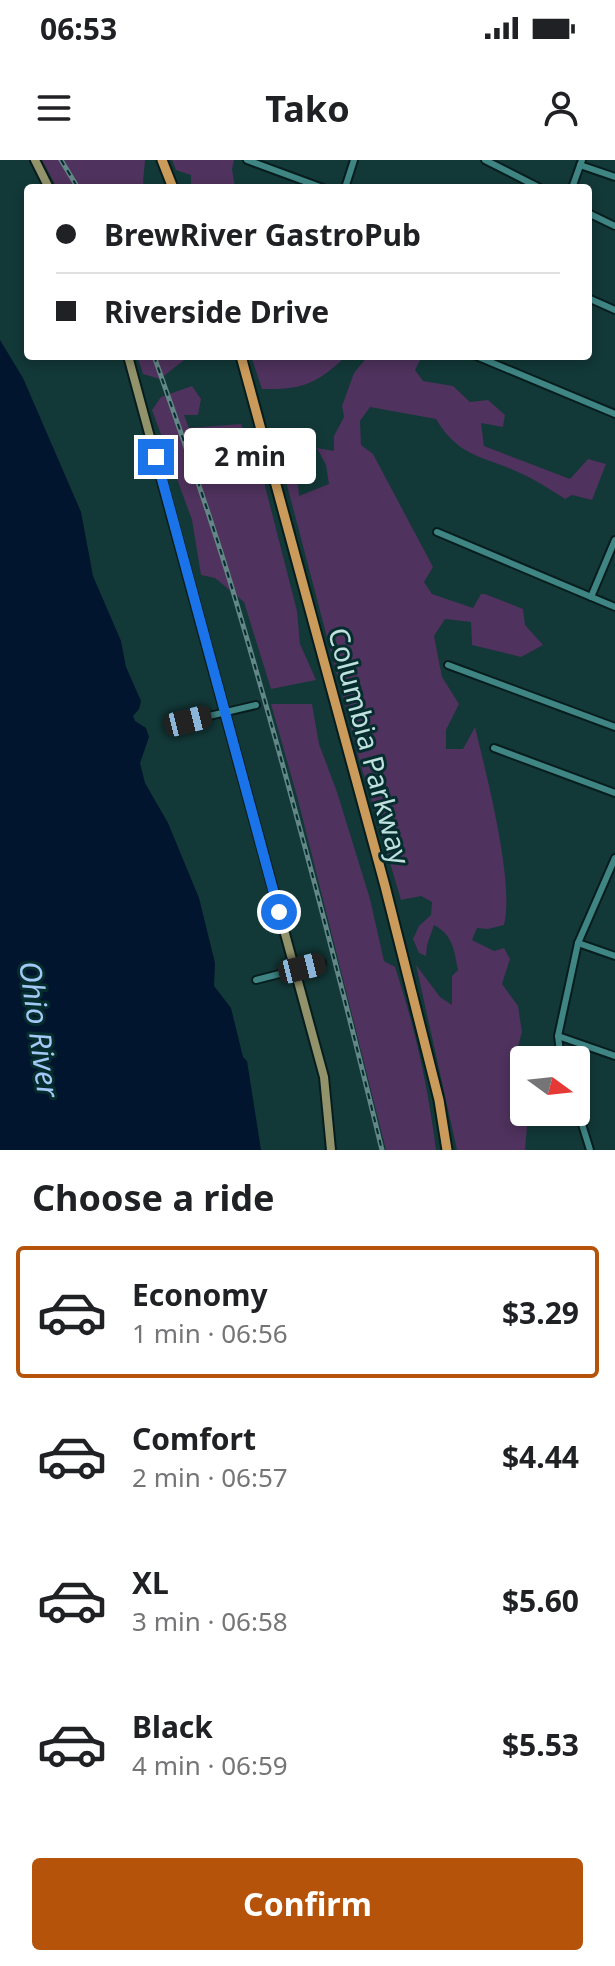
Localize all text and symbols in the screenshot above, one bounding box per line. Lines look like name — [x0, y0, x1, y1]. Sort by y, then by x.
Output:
text: 06:53 — [40, 8, 117, 49]
text: Tako — [265, 84, 350, 133]
icon: menu — [32, 86, 76, 130]
icon: person — [539, 86, 583, 130]
text: BrewRiver GastroPub — [104, 214, 421, 255]
text: Riverside Drive — [104, 291, 329, 332]
callout: 2 min — [184, 429, 316, 485]
text: 2 min — [214, 438, 286, 474]
route end — [138, 439, 174, 475]
street label: Columbia Parkway — [320, 623, 420, 869]
car — [162, 704, 214, 738]
route start — [261, 894, 297, 930]
car — [276, 951, 328, 985]
water label: Ohio River — [10, 958, 70, 1101]
north arrow — [510, 1046, 590, 1126]
map controls — [510, 1046, 590, 1126]
text: Choose a ride — [32, 1173, 274, 1222]
text: Economy — [132, 1274, 268, 1315]
icon: car — [36, 1276, 108, 1348]
text: $3.29 — [502, 1292, 579, 1333]
text: 1 min · 06:56 — [132, 1315, 288, 1351]
text: Comfort — [132, 1418, 256, 1459]
icon: car — [36, 1420, 108, 1492]
text: $4.44 — [502, 1436, 579, 1477]
text: 2 min · 06:57 — [132, 1459, 288, 1495]
text: XL — [132, 1562, 169, 1603]
icon: car — [36, 1564, 108, 1636]
text: $5.60 — [502, 1580, 579, 1621]
text: 3 min · 06:58 — [132, 1603, 288, 1639]
text: Black — [132, 1706, 213, 1747]
icon: car — [36, 1708, 108, 1780]
text: $5.53 — [502, 1724, 579, 1765]
text: 4 min · 06:59 — [132, 1747, 288, 1783]
button: Confirm — [32, 1858, 583, 1950]

